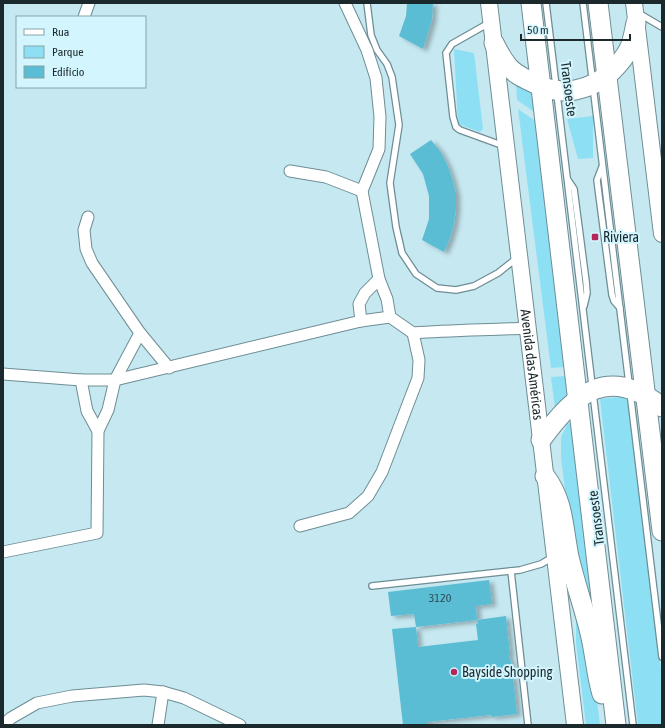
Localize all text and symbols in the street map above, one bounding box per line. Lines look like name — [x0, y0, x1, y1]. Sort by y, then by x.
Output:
legend — [16, 16, 146, 88]
scale bar — [521, 16, 630, 42]
text: 50 m — [527, 23, 549, 37]
text: Rua — [52, 25, 69, 39]
text: Parque — [52, 45, 84, 59]
street label: Transoeste — [558, 60, 580, 118]
text: Edifício — [52, 65, 85, 79]
place label: Riviera — [603, 229, 639, 245]
marker: Riviera — [590, 232, 600, 242]
street label: Avenida das Américas — [518, 308, 547, 421]
street label: Transoeste — [585, 489, 607, 547]
house number: 3120 — [429, 591, 452, 605]
place label: Bayside Shopping — [462, 664, 553, 680]
marker: Bayside Shopping — [449, 667, 459, 677]

